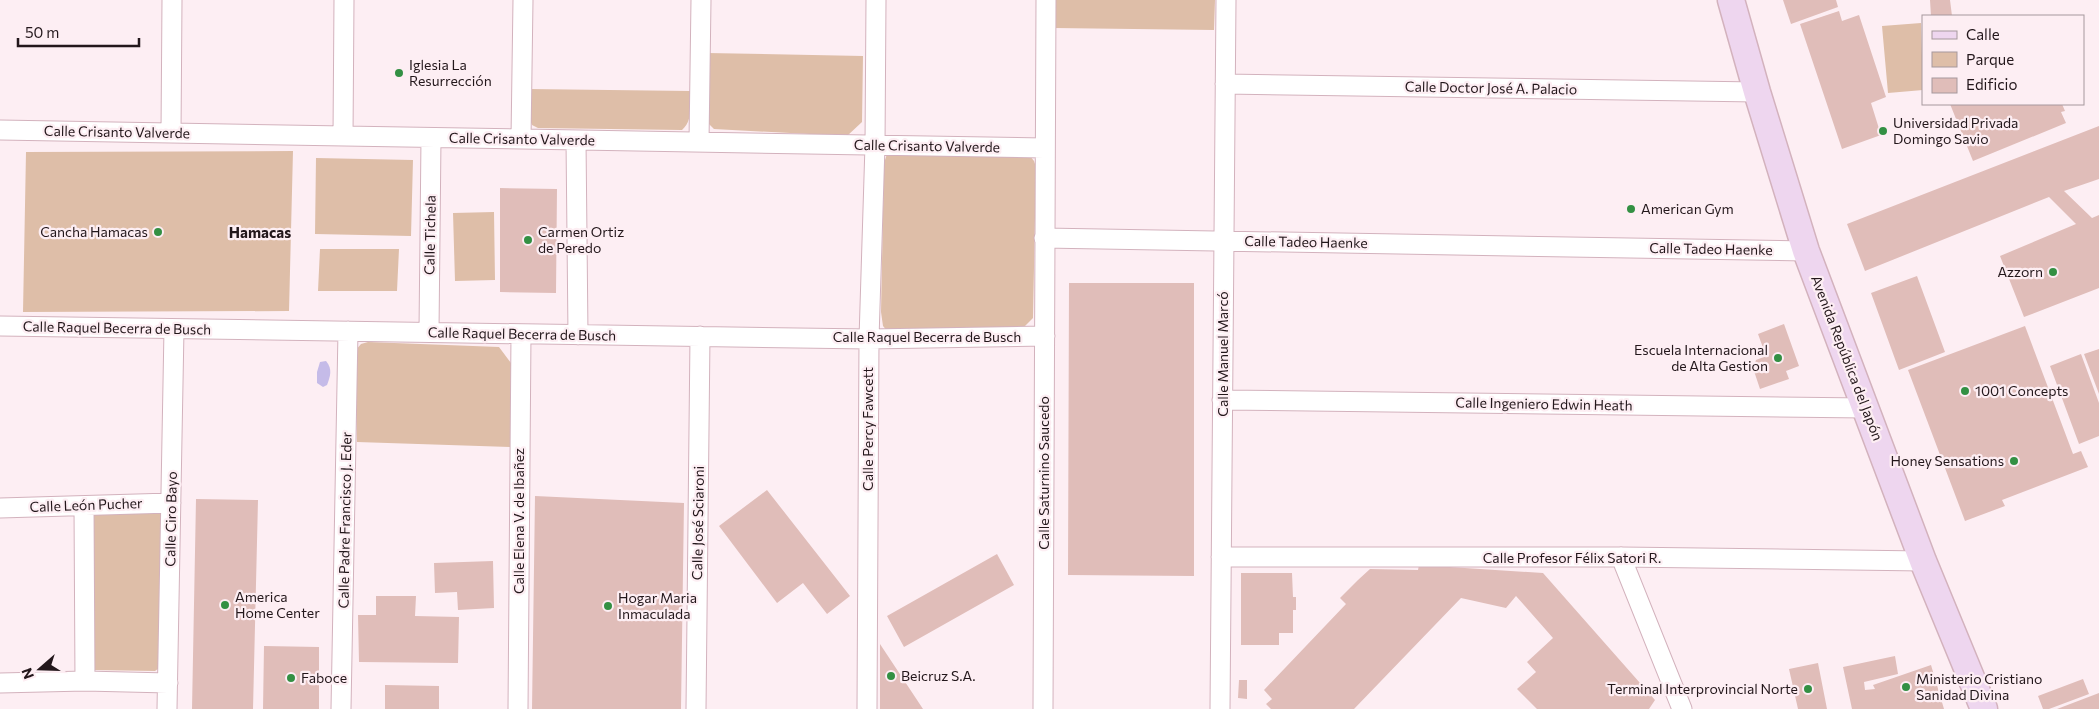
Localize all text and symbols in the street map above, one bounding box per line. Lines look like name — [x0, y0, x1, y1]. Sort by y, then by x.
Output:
scale bar — [18, 15, 139, 47]
legend — [1922, 15, 2084, 105]
text: 50 m — [25, 23, 59, 41]
text: Calle — [1966, 25, 2000, 43]
text: Parque — [1966, 50, 2014, 68]
place label: Iglesia La Resurrección — [409, 56, 492, 89]
marker: Iglesia La Resurrección — [393, 67, 405, 79]
text: Edificio — [1966, 75, 2017, 93]
street label: Calle Doctor José A. Palacio — [1405, 77, 1577, 98]
place label: Universidad Privada Domingo Savio — [1893, 114, 2018, 147]
street label: Calle Crisanto Valverde — [44, 122, 190, 141]
marker: Universidad Privada Domingo Savio — [1877, 125, 1889, 137]
street label: Calle Crisanto Valverde — [449, 129, 595, 148]
street label: Calle Crisanto Valverde — [854, 136, 1000, 155]
street label: Calle Tichela — [420, 195, 439, 275]
place label: American Gym — [1641, 200, 1734, 217]
marker: American Gym — [1625, 203, 1637, 215]
place label: Cancha Hamacas — [40, 223, 148, 240]
district label: Hamacas — [229, 223, 291, 241]
place label: Carmen Ortiz de Peredo — [538, 223, 624, 256]
marker: Cancha Hamacas — [152, 226, 164, 238]
street label: Calle Tadeo Haenke — [1244, 232, 1368, 251]
marker: Carmen Ortiz de Peredo — [522, 234, 534, 246]
street label: Calle Tadeo Haenke — [1649, 239, 1773, 258]
place label: Azzorn — [1997, 263, 2043, 280]
marker: Azzorn — [2047, 266, 2059, 278]
street label: Avenida República del Japón — [1808, 273, 1887, 443]
street label: Calle Manuel Marcó — [1214, 291, 1231, 417]
street label: Calle Raquel Becerra de Busch — [23, 317, 211, 338]
street label: Calle Raquel Becerra de Busch — [428, 323, 616, 344]
street label: Calle Raquel Becerra de Busch — [833, 328, 1021, 345]
place label: Escuela Internacional de Alta Gestion — [1634, 341, 1768, 374]
marker: Escuela Internacional de Alta Gestion — [1772, 352, 1784, 364]
street label: Calle Percy Fawcett — [859, 367, 876, 491]
place label: 1001 Concepts — [1975, 382, 2069, 399]
marker: 1001 Concepts — [1959, 385, 1971, 397]
street label: Calle Ingeniero Edwin Heath — [1455, 393, 1633, 414]
street label: Calle Saturnino Saucedo — [1035, 396, 1052, 550]
street label: Calle Padre Francisco J. Eder — [334, 431, 355, 608]
street label: Calle Elena V. de Ibañez — [510, 448, 527, 594]
place label: Honey Sensations — [1891, 452, 2004, 469]
marker: Honey Sensations — [2008, 455, 2020, 467]
street label: Calle José Sciaroni — [688, 466, 707, 580]
street label: Calle Ciro Bayo — [161, 471, 180, 567]
street label: Calle León Pucher — [29, 494, 143, 515]
street label: Calle Profesor Félix Satori R. — [1483, 549, 1661, 566]
place label: America Home Center — [235, 588, 320, 621]
place label: Hogar Maria Inmaculada — [618, 589, 697, 622]
marker: America Home Center — [219, 599, 231, 611]
marker: Hogar Maria Inmaculada — [602, 600, 614, 612]
north arrow — [15, 644, 65, 694]
text: N — [18, 666, 37, 681]
place label: Beicruz S.A. — [901, 667, 975, 684]
place label: Faboce — [301, 669, 347, 686]
marker: Beicruz S.A. — [885, 670, 897, 682]
place label: Ministerio Cristiano Sanidad Divina — [1916, 670, 2042, 703]
marker: Faboce — [285, 672, 297, 684]
place label: Terminal Interprovincial Norte — [1607, 680, 1798, 697]
marker: Ministerio Cristiano Sanidad Divina — [1900, 681, 1912, 693]
marker: Terminal Interprovincial Norte — [1802, 683, 1814, 695]

